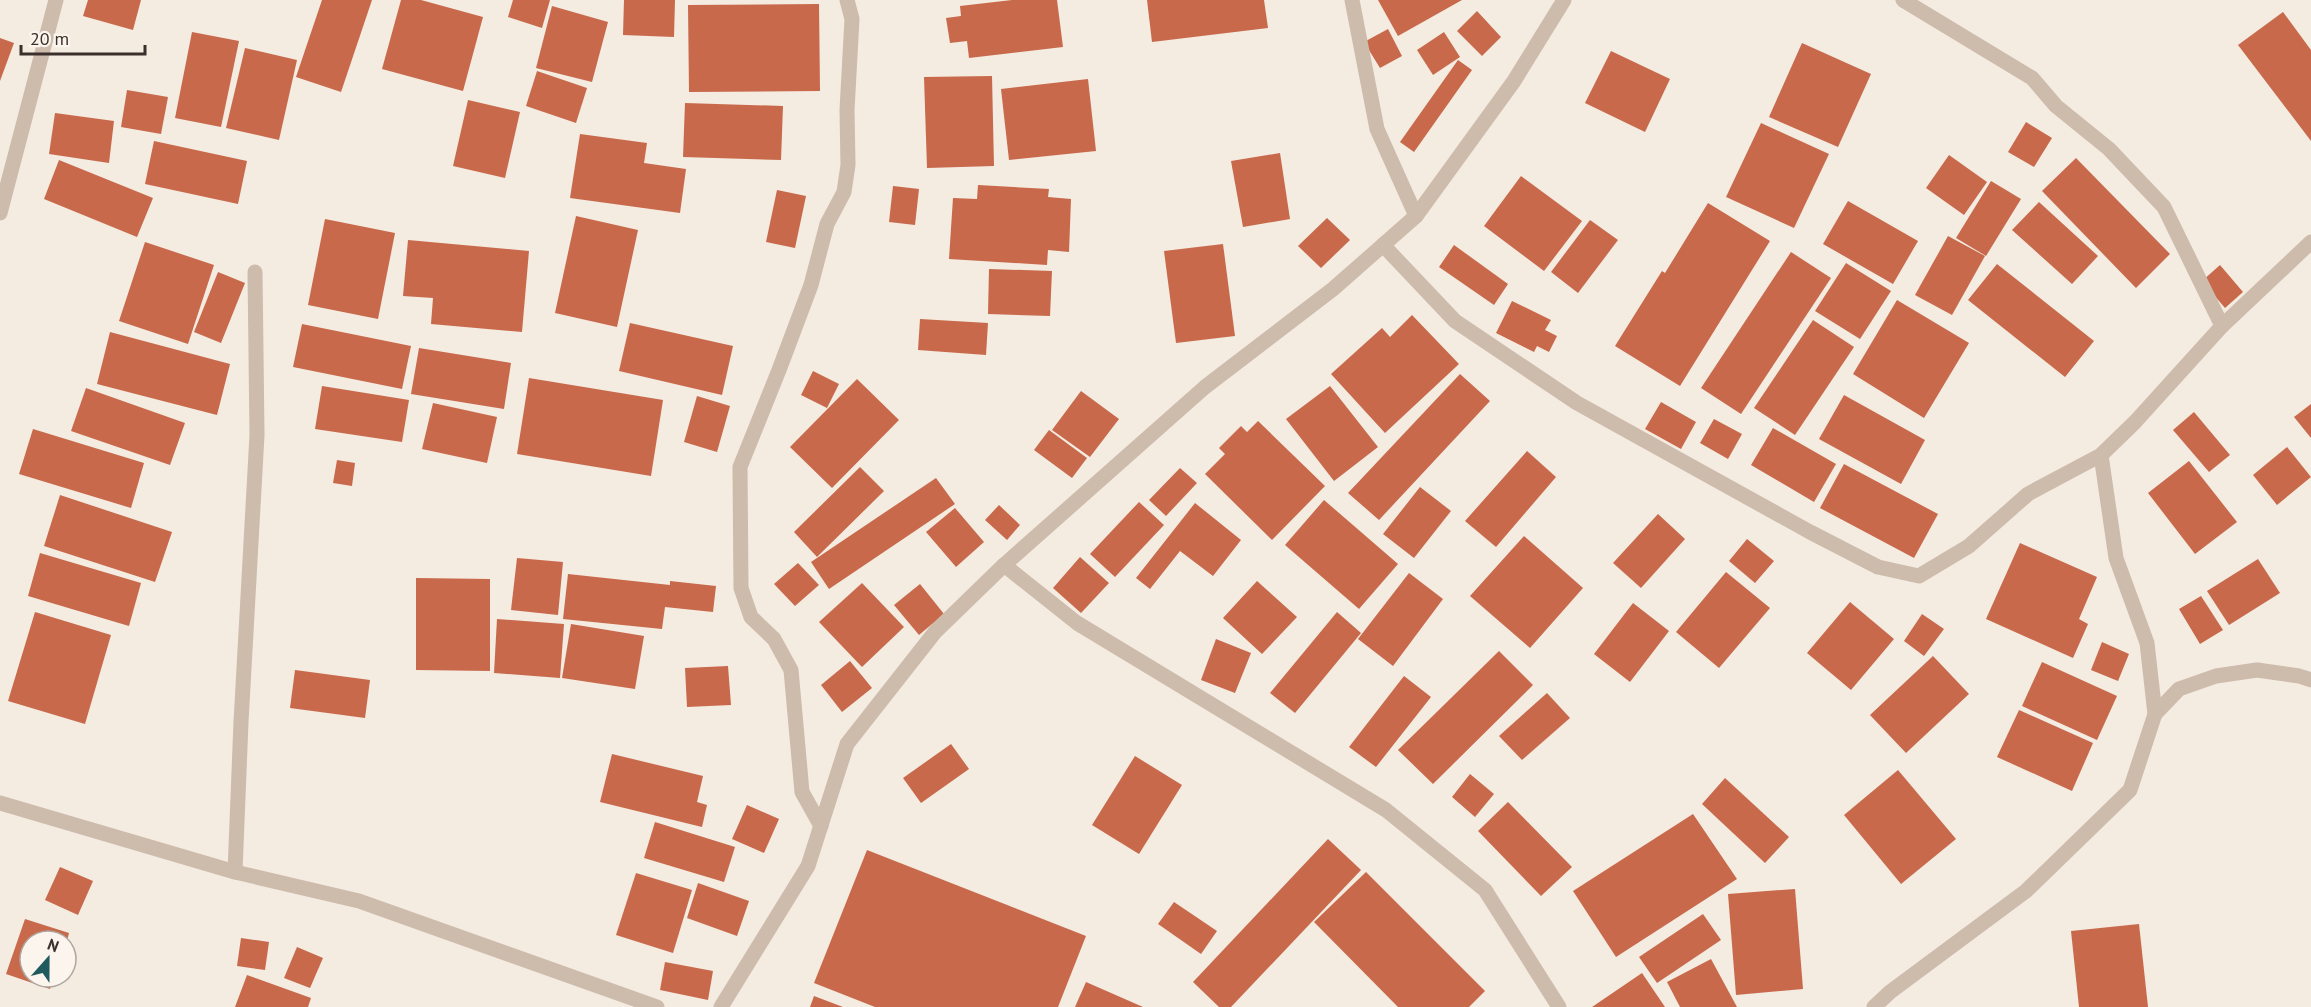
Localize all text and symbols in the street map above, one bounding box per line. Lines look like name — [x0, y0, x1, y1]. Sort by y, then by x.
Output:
scale bar — [21, 18, 146, 56]
text: 20 m — [30, 27, 69, 50]
north arrow — [18, 929, 78, 989]
text: N — [45, 934, 62, 956]

